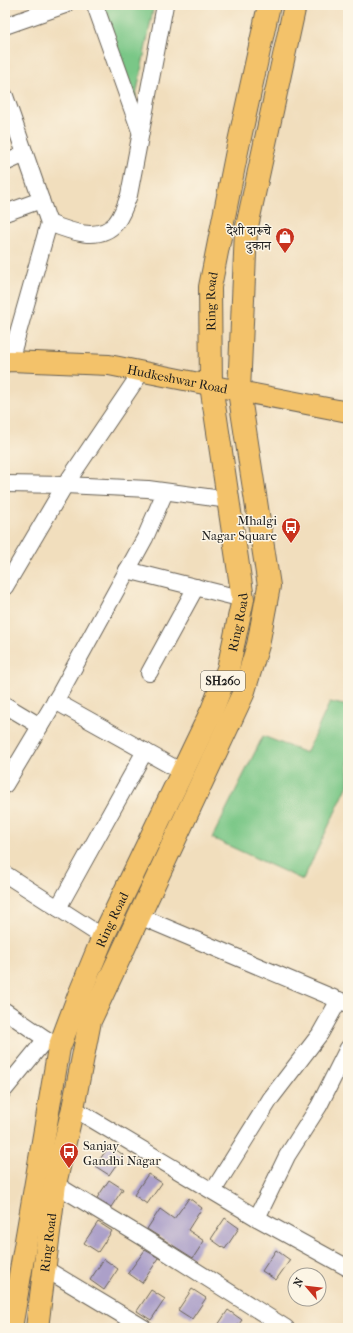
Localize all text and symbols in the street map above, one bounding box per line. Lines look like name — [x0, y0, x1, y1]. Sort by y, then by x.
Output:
place label: देशी दारूचे दुकान — [226, 223, 272, 254]
shop icon: देशी दारूचे दुकान — [274, 226, 296, 254]
street label: Ring Road — [203, 270, 221, 331]
street label: Hudkeshwar Road — [126, 362, 230, 397]
place label: Mhalgi Nagar Square — [201, 513, 278, 543]
bus stop icon: Mhalgi Nagar Square — [280, 516, 302, 544]
street label: Ring Road — [225, 591, 251, 653]
road number: SH260 — [201, 671, 245, 691]
street label: Ring Road — [93, 889, 132, 950]
place label: Sanjay Gandhi Nagar — [83, 1138, 161, 1168]
bus stop icon: Sanjay Gandhi Nagar — [58, 1141, 80, 1169]
street label: Ring Road — [37, 1211, 59, 1273]
north arrow — [287, 1267, 327, 1307]
text: N — [291, 1275, 307, 1289]

